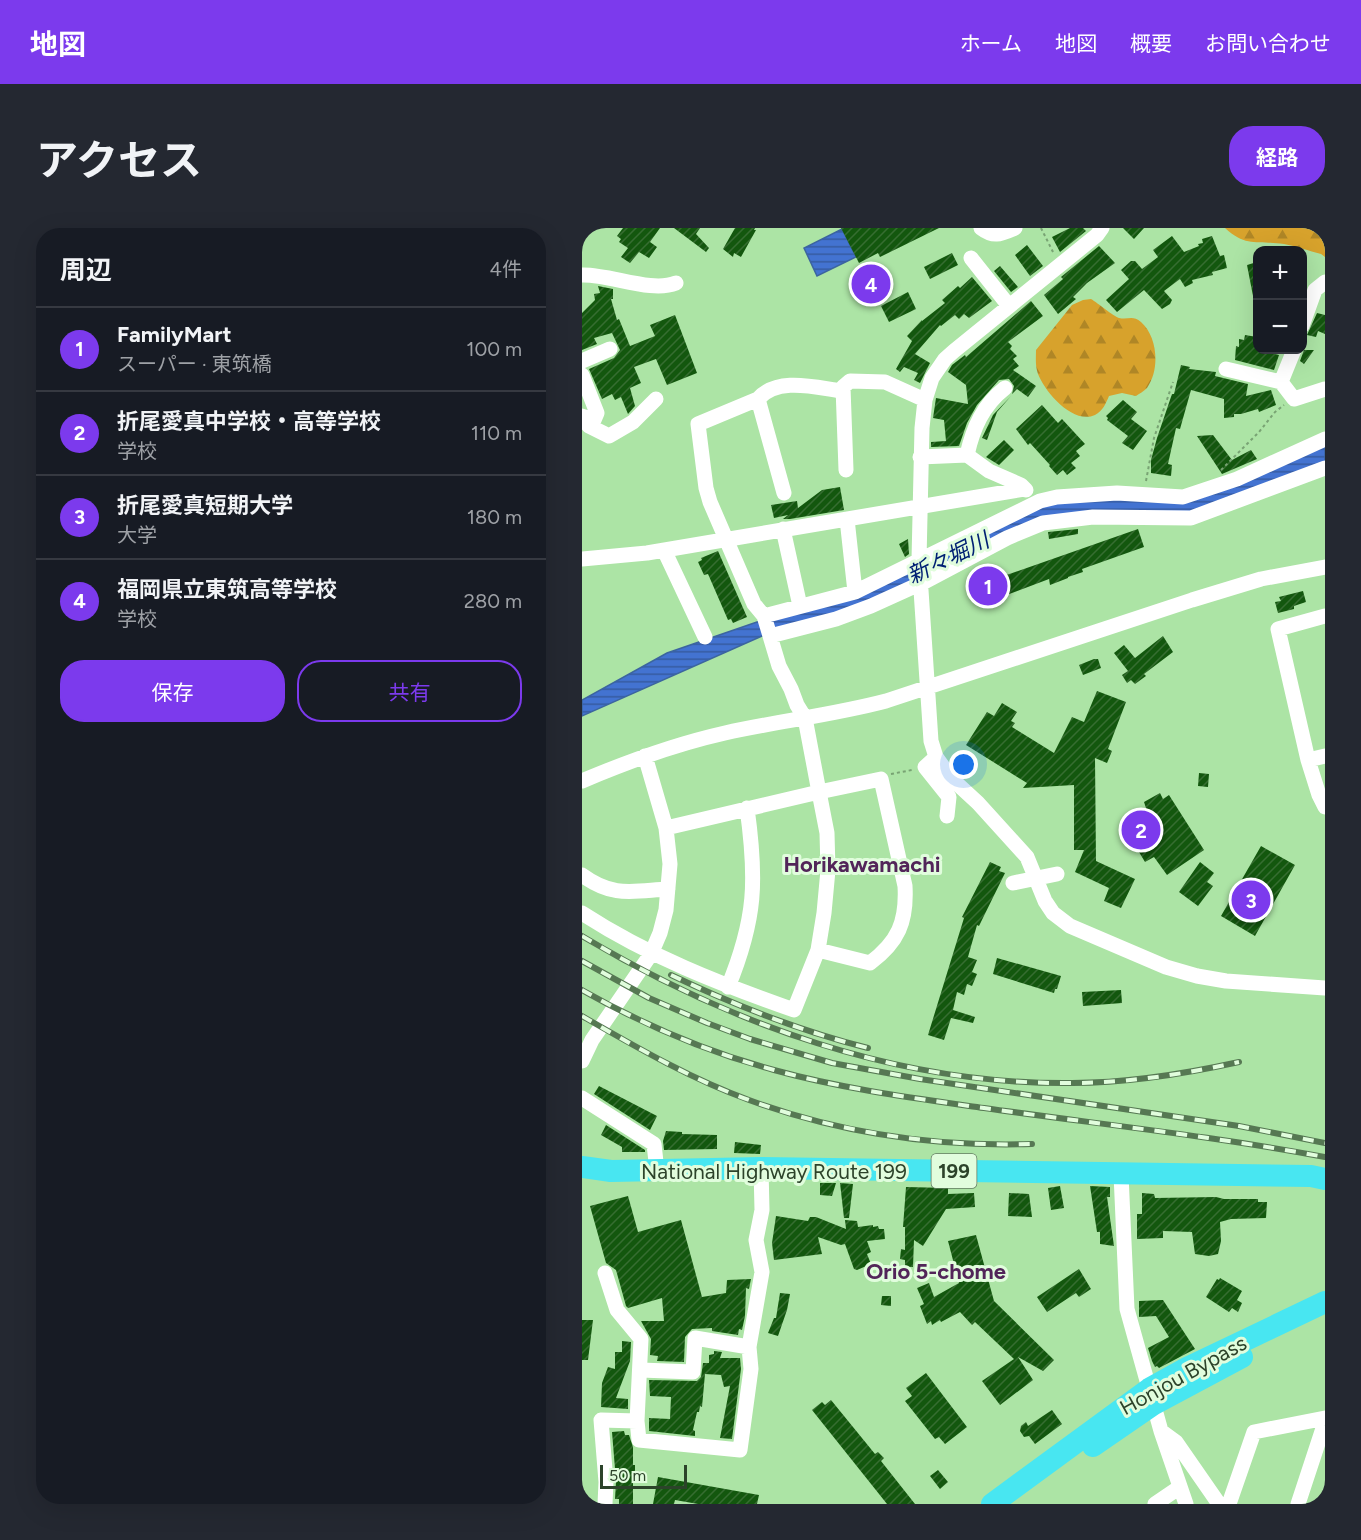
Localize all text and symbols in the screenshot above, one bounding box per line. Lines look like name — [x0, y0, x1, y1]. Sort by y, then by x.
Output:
text: 地図 — [30, 27, 86, 61]
text: ホーム — [960, 31, 1022, 56]
text: 地図 — [1055, 31, 1097, 56]
text: 概要 — [1130, 31, 1172, 56]
text: お問い合わせ — [1205, 31, 1331, 56]
button: 経路 — [1229, 126, 1325, 186]
text: アクセス — [36, 135, 202, 186]
map controls — [1253, 246, 1307, 354]
button: + — [1253, 246, 1307, 300]
text: 周辺 — [60, 254, 112, 286]
text: 4件 — [490, 257, 522, 281]
pin: 4 — [852, 262, 890, 306]
button: − — [1253, 300, 1307, 354]
text: FamilyMart — [117, 321, 232, 348]
text: 1 — [75, 337, 84, 361]
text: 100 m — [466, 337, 522, 361]
text: スーパー · 東筑橋 — [117, 352, 272, 376]
text: 折尾愛真中学校・高等学校 — [117, 408, 381, 435]
text: 2 — [74, 421, 85, 445]
text: 110 m — [471, 421, 522, 445]
text: 学校 — [117, 439, 157, 463]
text: 折尾愛真短期大学 — [117, 492, 293, 519]
text: 3 — [74, 505, 85, 529]
text: 180 m — [467, 505, 522, 529]
text: 大学 — [117, 523, 157, 547]
water label: 新々堀川 — [903, 526, 995, 589]
pin: 1 — [968, 564, 1008, 608]
text: 福岡県立東筑高等学校 — [117, 576, 337, 603]
text: 4 — [73, 589, 86, 613]
text: 280 m — [464, 589, 522, 613]
text: 学校 — [117, 607, 157, 631]
button: 保存 — [60, 660, 285, 722]
button: 共有 — [297, 660, 522, 722]
your location — [949, 750, 978, 779]
pin: 2 — [1122, 808, 1160, 852]
district label: Horikawamachi — [783, 851, 941, 878]
pin: 3 — [1232, 878, 1270, 922]
road number: 199 — [932, 1154, 976, 1188]
street label: National Highway Route 199 — [641, 1159, 907, 1184]
district label: Orio 5-chome — [866, 1258, 1006, 1285]
street label: Honjou Bypass — [1115, 1330, 1251, 1420]
scale bar — [600, 1462, 687, 1490]
text: 50 m — [609, 1466, 646, 1485]

